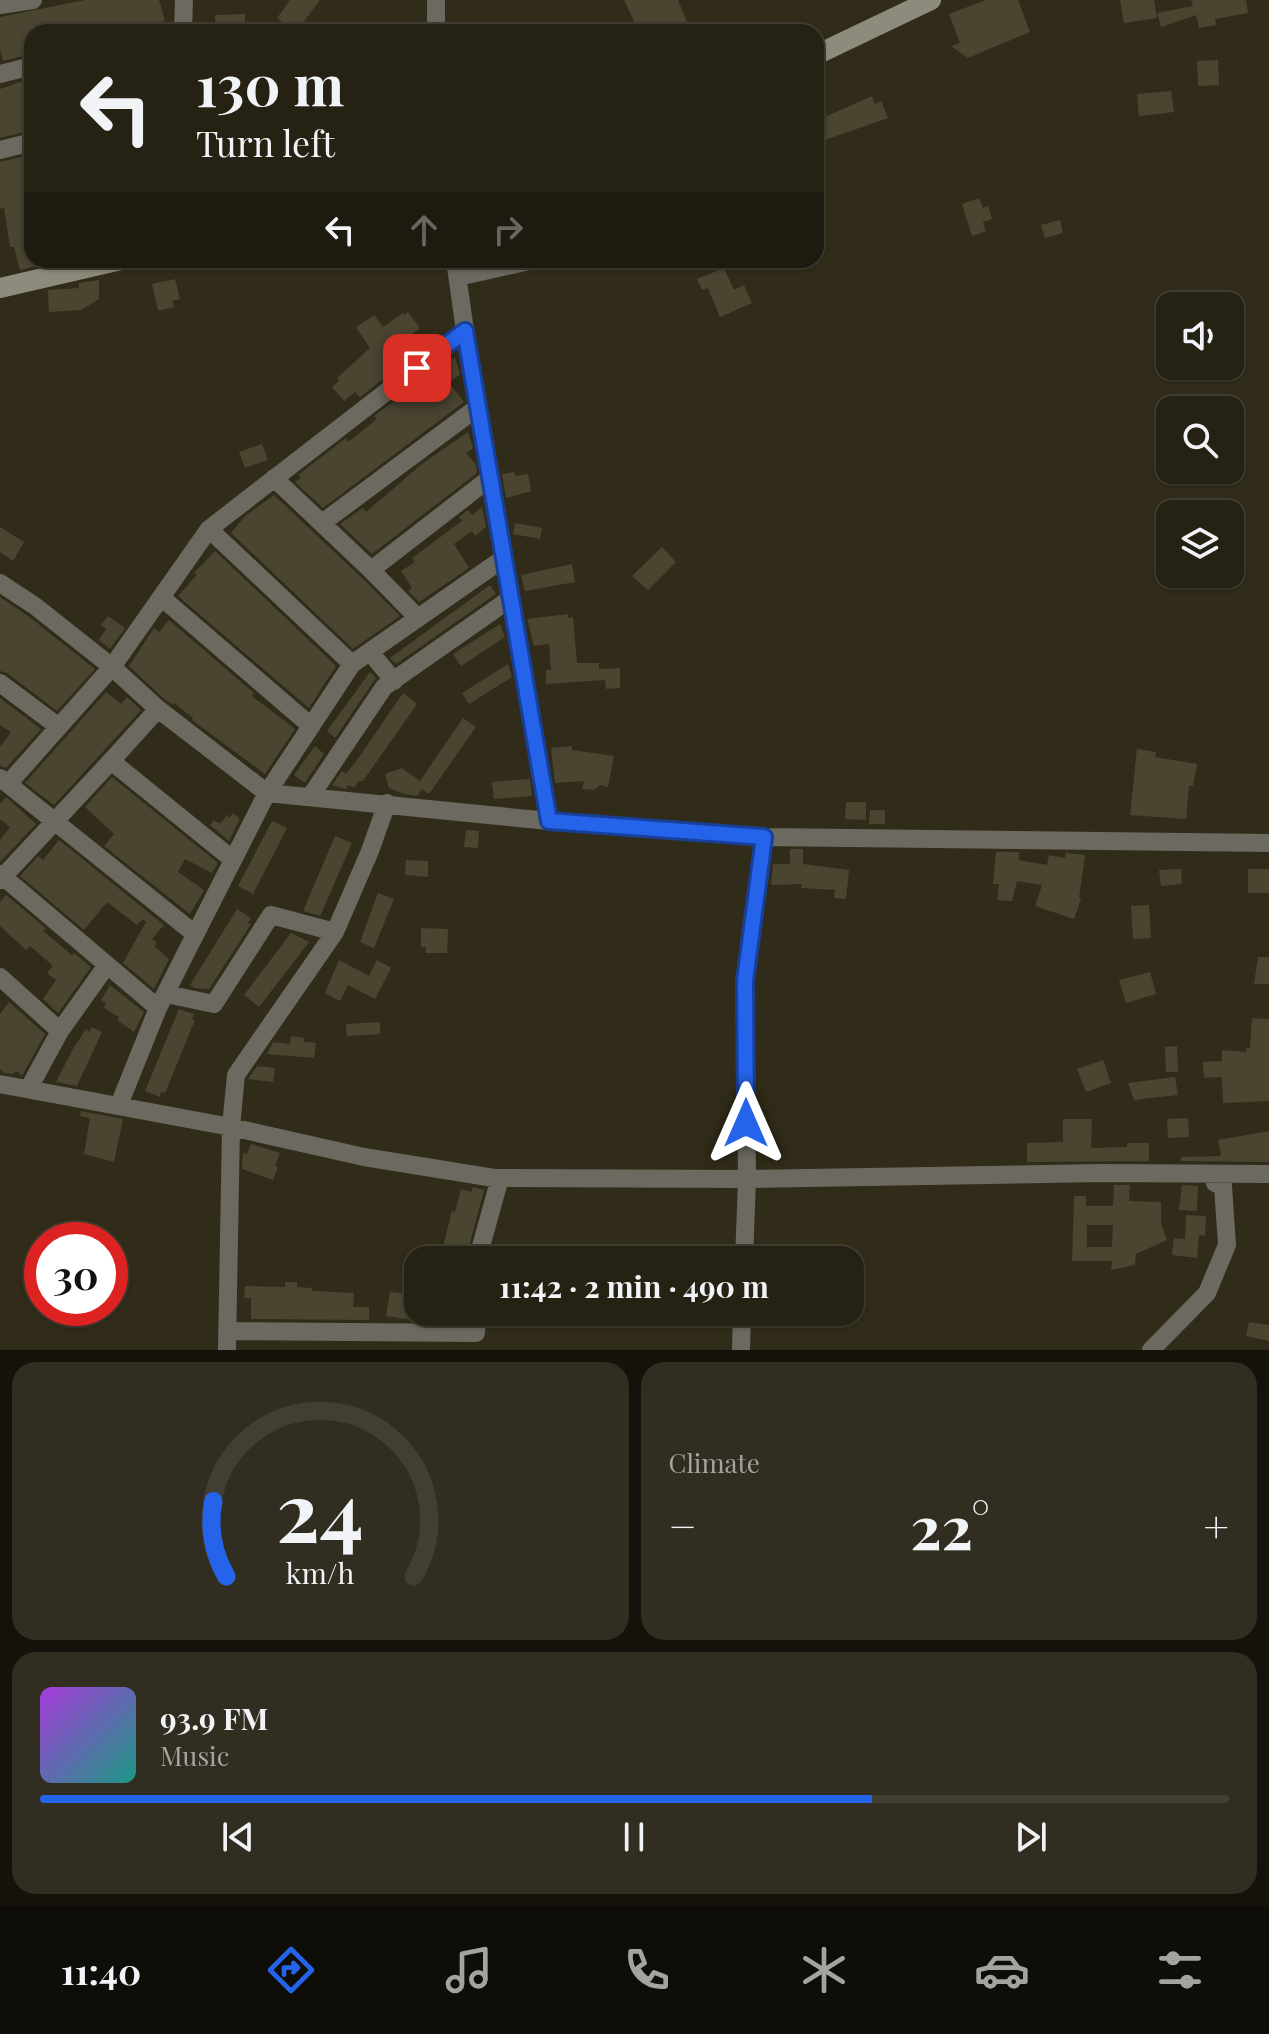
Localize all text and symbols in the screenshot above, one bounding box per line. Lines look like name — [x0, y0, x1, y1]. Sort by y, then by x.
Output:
text: 130 m — [196, 46, 344, 121]
icon: left — [64, 56, 168, 160]
text: Turn left — [196, 118, 335, 166]
icon: left — [318, 208, 362, 252]
icon: ahead — [402, 208, 446, 252]
icon: right — [486, 208, 530, 252]
map controls — [1156, 292, 1244, 588]
button: sound — [1156, 292, 1244, 380]
pin — [383, 334, 451, 402]
icon: arrive — [395, 346, 439, 390]
button: search — [1156, 396, 1244, 484]
button: layers — [1156, 500, 1244, 588]
position arrow — [704, 1081, 788, 1165]
speed limit sign: 30 — [24, 1222, 128, 1326]
text: 11:42 · 2 min · 490 m — [499, 1266, 769, 1306]
text: Climate — [669, 1445, 760, 1480]
text: 24 — [277, 1453, 364, 1564]
text: 22° — [910, 1485, 990, 1565]
text: − — [669, 1495, 697, 1554]
text: + — [1203, 1495, 1229, 1554]
text: km/h — [286, 1553, 355, 1591]
text: 93.9 FM — [160, 1698, 268, 1738]
text: Music — [160, 1738, 229, 1773]
icon: previous — [216, 1815, 260, 1859]
icon: pause — [612, 1815, 656, 1859]
icon: next — [1009, 1815, 1053, 1859]
icon: directions — [263, 1942, 319, 1998]
icon: music — [441, 1942, 497, 1998]
icon: phone — [619, 1942, 675, 1998]
icon: climate — [796, 1942, 852, 1998]
icon: car — [974, 1942, 1030, 1998]
icon: filters — [1152, 1942, 1208, 1998]
text: 11:40 — [61, 1946, 141, 1994]

